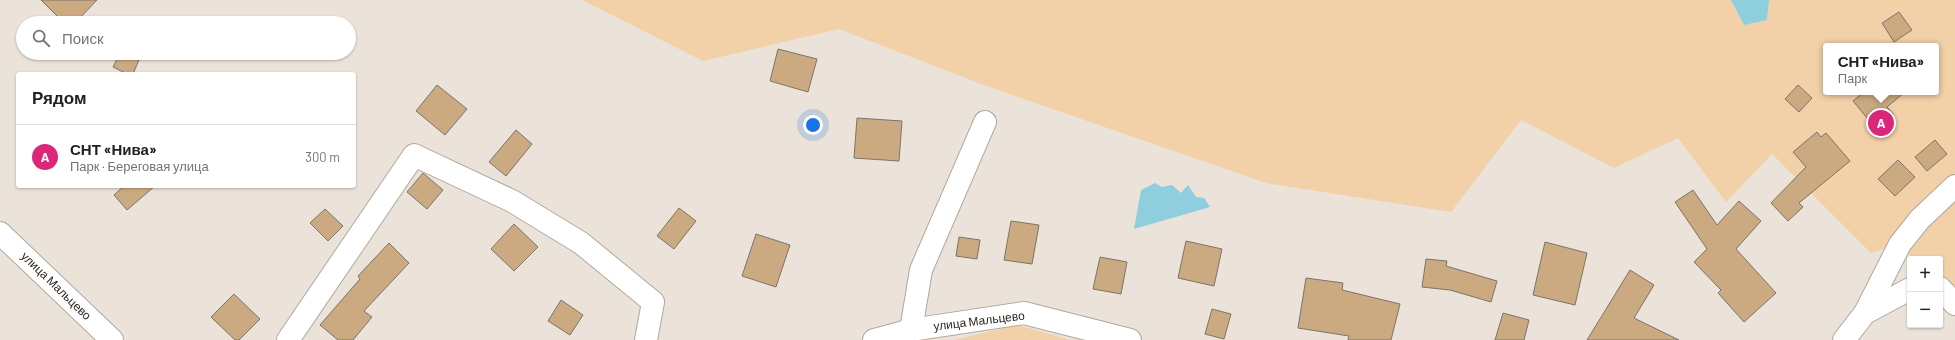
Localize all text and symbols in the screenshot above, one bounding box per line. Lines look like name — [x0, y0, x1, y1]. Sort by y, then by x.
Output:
search box — [16, 16, 356, 60]
icon: search — [30, 27, 52, 49]
text: Поиск — [62, 29, 104, 47]
popup — [1823, 43, 1939, 95]
text: СНТ «Нива» — [1838, 52, 1924, 70]
text: Парк — [1838, 70, 1867, 86]
text: Рядом — [32, 87, 87, 107]
pin: A — [1868, 108, 1894, 138]
your location — [803, 115, 823, 135]
text: СНТ «Нива» — [70, 140, 157, 158]
text: A — [41, 149, 49, 165]
text: 300 m — [305, 149, 340, 165]
text: Парк · Береговая улица — [70, 158, 209, 174]
street label: улица Мальцево — [18, 248, 95, 323]
map controls — [1907, 256, 1943, 328]
button: + — [1907, 256, 1943, 292]
button: − — [1907, 292, 1943, 328]
street label: улица Мальцево — [932, 307, 1026, 334]

